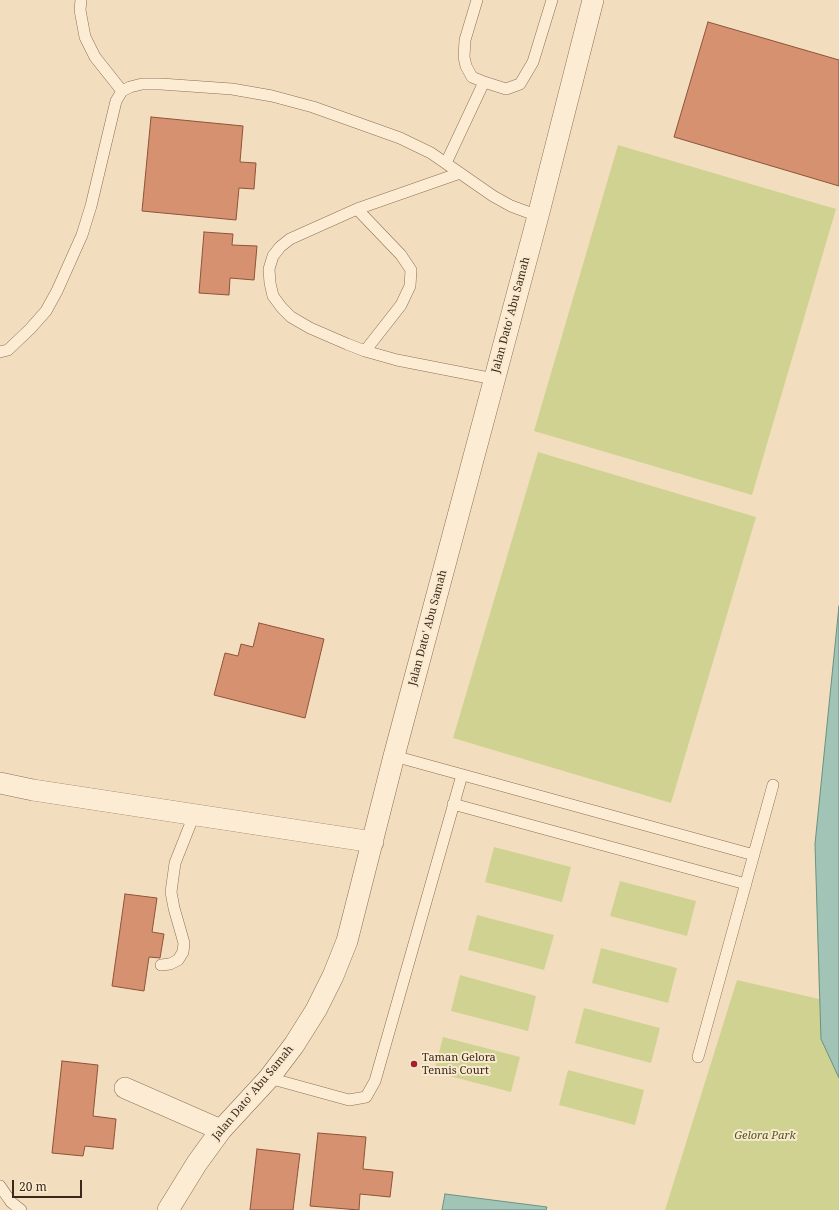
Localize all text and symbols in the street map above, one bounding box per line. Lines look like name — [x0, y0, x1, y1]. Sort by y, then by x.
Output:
street label: Jalan Dato' Abu Samah — [489, 256, 533, 374]
street label: Jalan Dato' Abu Samah — [406, 569, 450, 687]
street label: Jalan Dato' Abu Samah — [210, 1043, 296, 1143]
place label: Taman Gelora Tennis Court — [422, 1051, 496, 1077]
marker: Taman Gelora Tennis Court — [409, 1059, 419, 1069]
park label: Gelora Park — [734, 1129, 796, 1143]
scale bar — [14, 1172, 84, 1198]
text: 20 m — [19, 1178, 47, 1195]

